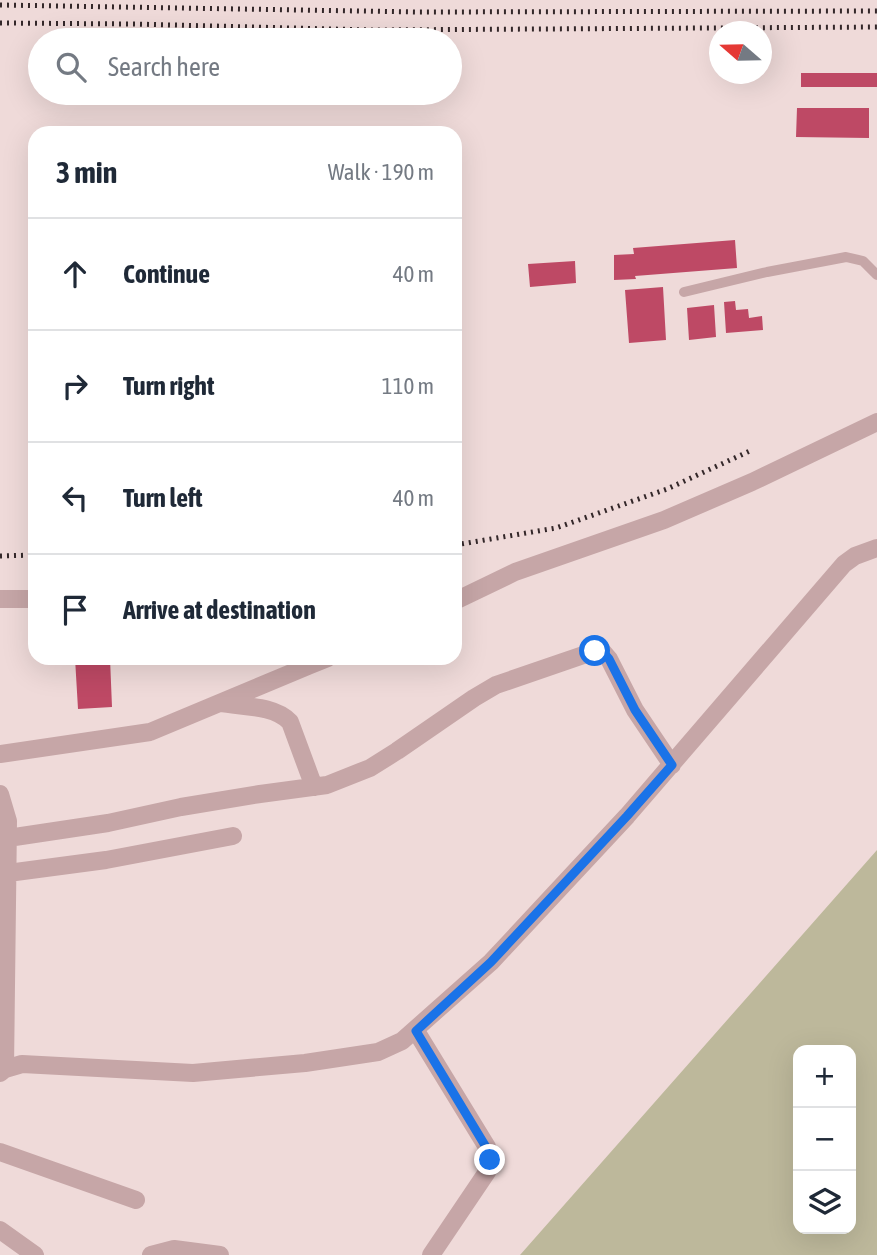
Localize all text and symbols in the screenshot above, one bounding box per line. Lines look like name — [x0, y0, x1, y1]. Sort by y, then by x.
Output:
north arrow — [709, 21, 772, 84]
search box — [28, 28, 462, 105]
icon: search — [52, 48, 90, 86]
text: Search here — [108, 52, 220, 82]
text: 3 min — [56, 155, 117, 189]
text: Walk · 190 m — [328, 159, 434, 185]
icon: ahead — [56, 255, 94, 293]
text: Continue — [123, 259, 210, 289]
text: 40 m — [393, 261, 434, 287]
icon: right — [56, 367, 94, 405]
text: Turn right — [123, 371, 214, 401]
text: 110 m — [382, 373, 434, 399]
icon: left — [56, 479, 94, 517]
text: Turn left — [123, 483, 203, 513]
text: 40 m — [393, 485, 434, 511]
icon: arrive — [56, 591, 94, 629]
text: Arrive at destination — [123, 595, 316, 625]
route start — [579, 635, 610, 666]
map controls — [793, 1045, 856, 1234]
button: + — [793, 1045, 856, 1108]
button: − — [793, 1108, 856, 1171]
route end — [474, 1144, 505, 1175]
button: layers — [793, 1171, 856, 1234]

